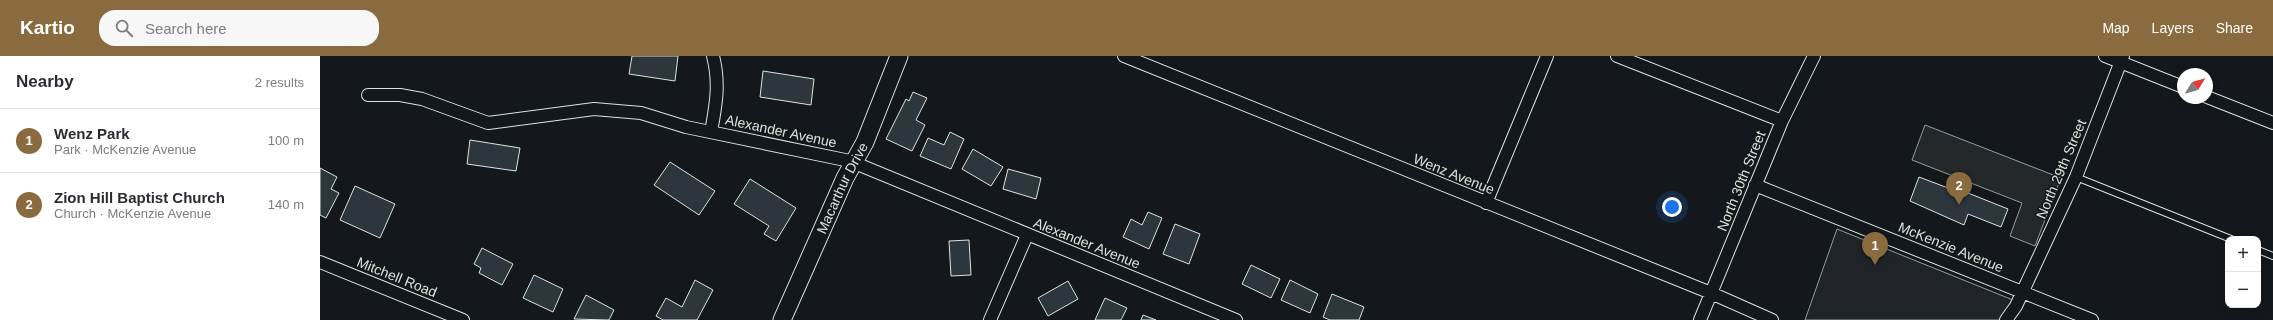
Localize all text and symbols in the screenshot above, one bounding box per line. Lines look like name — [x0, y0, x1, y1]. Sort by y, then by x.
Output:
search box — [99, 10, 379, 46]
text: Kartio — [20, 17, 75, 38]
icon: search — [113, 17, 135, 39]
text: Search here — [145, 20, 227, 37]
text: Map — [2102, 20, 2130, 36]
text: Layers — [2152, 20, 2194, 36]
text: Share — [2216, 20, 2253, 36]
north arrow — [2177, 68, 2213, 104]
text: Nearby — [16, 72, 74, 91]
text: 2 results — [255, 75, 304, 90]
street label: Alexander Avenue — [724, 111, 838, 151]
street label: North 29th Street — [2033, 117, 2089, 221]
text: Wenz Park — [54, 125, 130, 142]
street label: North 30th Street — [1714, 128, 1768, 233]
text: 1 — [25, 133, 33, 148]
text: 100 m — [268, 133, 304, 148]
street label: Macarthur Drive — [813, 139, 871, 236]
text: Park · McKenzie Avenue — [54, 142, 196, 157]
street label: Wenz Avenue — [1411, 150, 1497, 198]
pin: 2 — [1946, 172, 1972, 205]
text: Zion Hill Baptist Church — [54, 189, 225, 206]
text: 2 — [25, 197, 33, 212]
text: 140 m — [268, 197, 304, 212]
your location — [1662, 197, 1682, 217]
text: Church · McKenzie Avenue — [54, 206, 211, 221]
street label: Alexander Avenue — [1031, 214, 1143, 272]
street label: McKenzie Avenue — [1896, 219, 2006, 275]
pin: 1 — [1862, 232, 1888, 265]
map controls — [2225, 236, 2261, 308]
button: + — [2225, 236, 2261, 272]
street label: Mitchell Road — [355, 254, 439, 300]
button: − — [2225, 272, 2261, 308]

